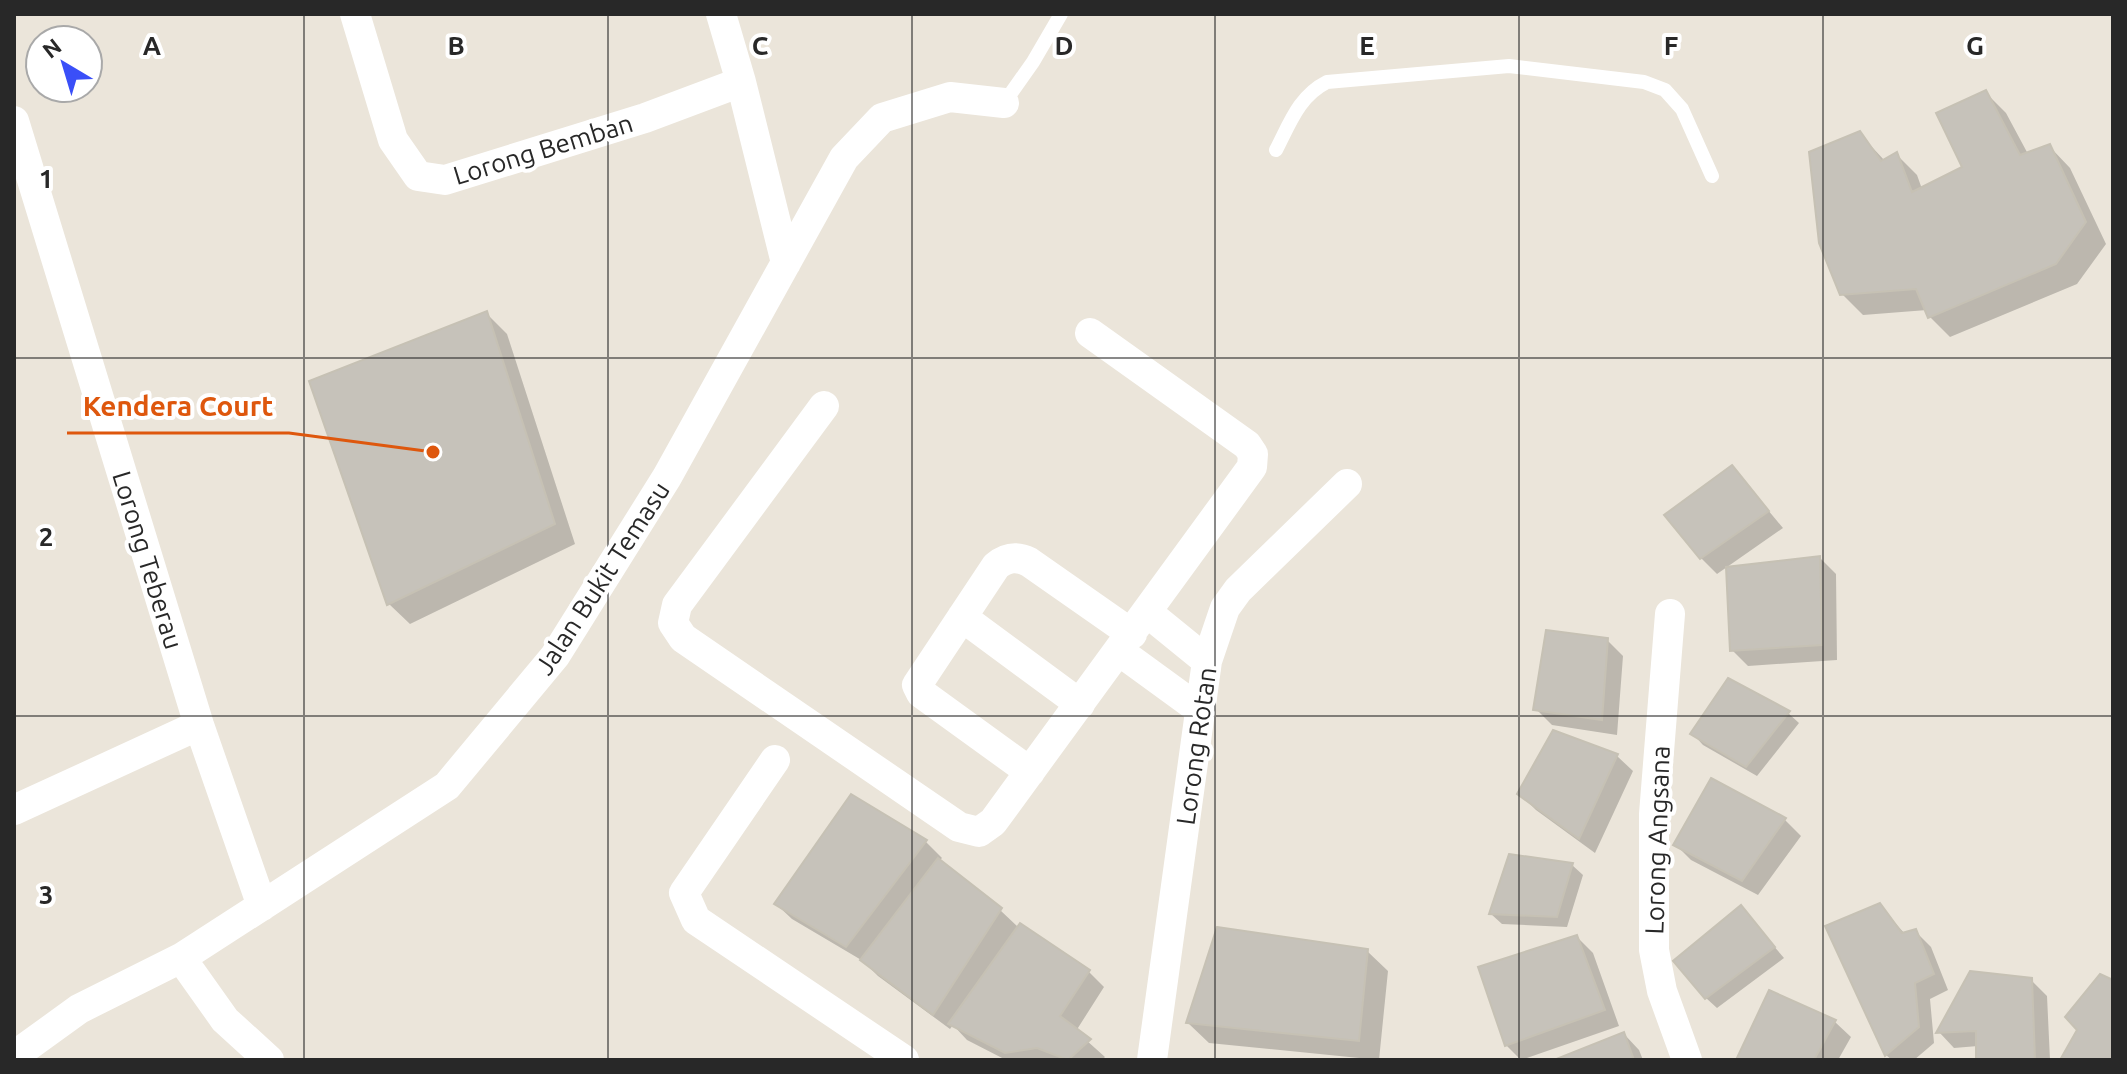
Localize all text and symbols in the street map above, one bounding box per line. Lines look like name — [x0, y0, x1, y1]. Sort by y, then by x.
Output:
north arrow — [24, 24, 104, 104]
text: A — [143, 31, 162, 60]
text: B — [447, 31, 465, 60]
text: C — [752, 31, 769, 60]
text: D — [1055, 31, 1073, 60]
text: E — [1359, 31, 1375, 60]
text: F — [1664, 31, 1678, 60]
text: G — [1966, 31, 1984, 60]
text: N — [37, 33, 66, 63]
street label: Lorong Bemban — [450, 108, 636, 190]
text: 1 — [39, 164, 53, 193]
callout: Kendera Court — [67, 381, 289, 433]
text: Kendera Court — [83, 390, 273, 421]
street label: Lorong Teberau — [107, 468, 189, 652]
street label: Jalan Bukit Temasu — [529, 476, 675, 680]
text: 2 — [39, 522, 53, 551]
street label: Lorong Rotan — [1171, 665, 1221, 827]
street label: Lorong Angsana — [1639, 745, 1675, 935]
text: 3 — [39, 880, 53, 909]

